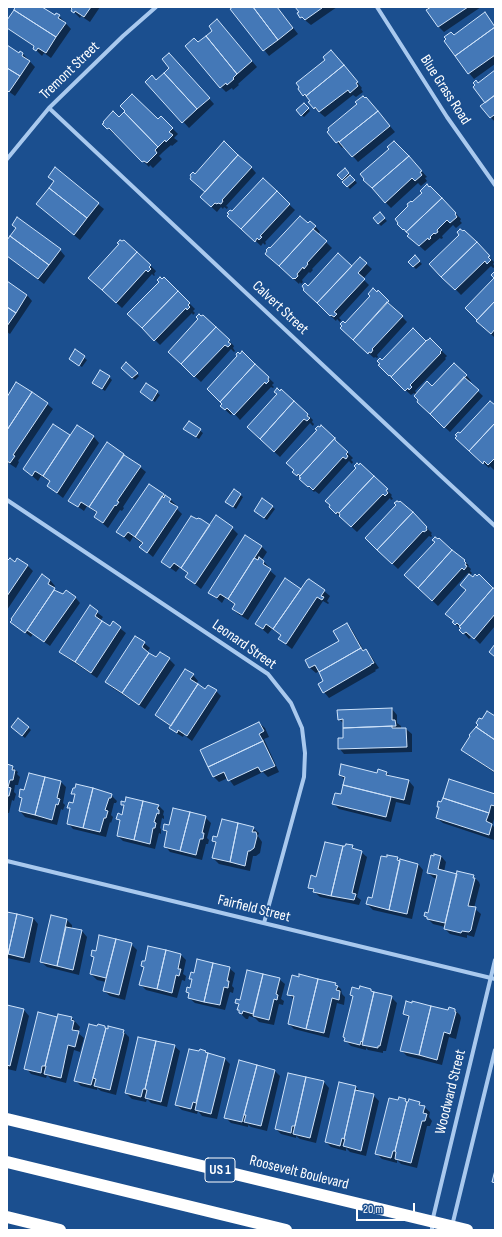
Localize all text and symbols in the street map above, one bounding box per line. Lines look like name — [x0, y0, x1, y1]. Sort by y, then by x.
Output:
street label: Tremont Street — [36, 38, 104, 104]
street label: Blue Grass Road — [416, 52, 474, 128]
street label: Calvert Street — [248, 277, 312, 339]
street label: Leonard Street — [208, 616, 280, 674]
street label: Fairfield Street — [216, 891, 292, 927]
street label: Woodward Street — [432, 1048, 470, 1136]
street label: Roosevelt Boulevard — [248, 1152, 350, 1194]
road number: US 1 — [205, 1158, 235, 1182]
scale bar — [358, 1195, 417, 1221]
text: 20 m — [363, 1202, 383, 1217]

